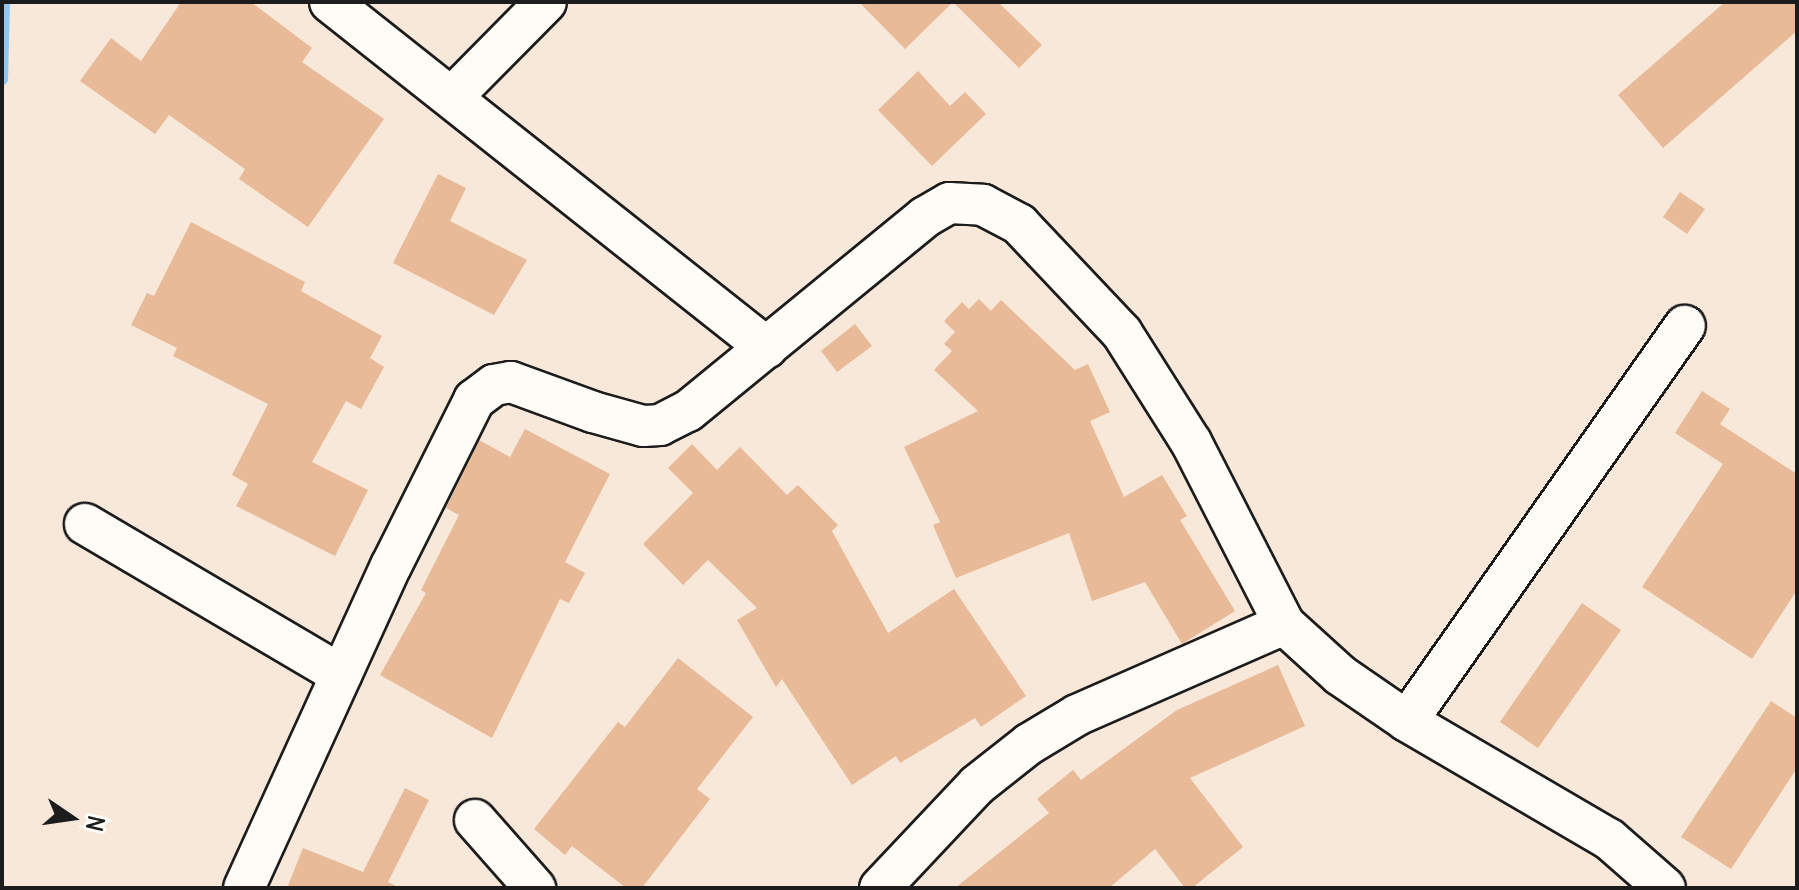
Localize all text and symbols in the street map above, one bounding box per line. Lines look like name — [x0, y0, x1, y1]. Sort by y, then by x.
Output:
north arrow — [32, 778, 112, 858]
text: N — [80, 813, 111, 834]

